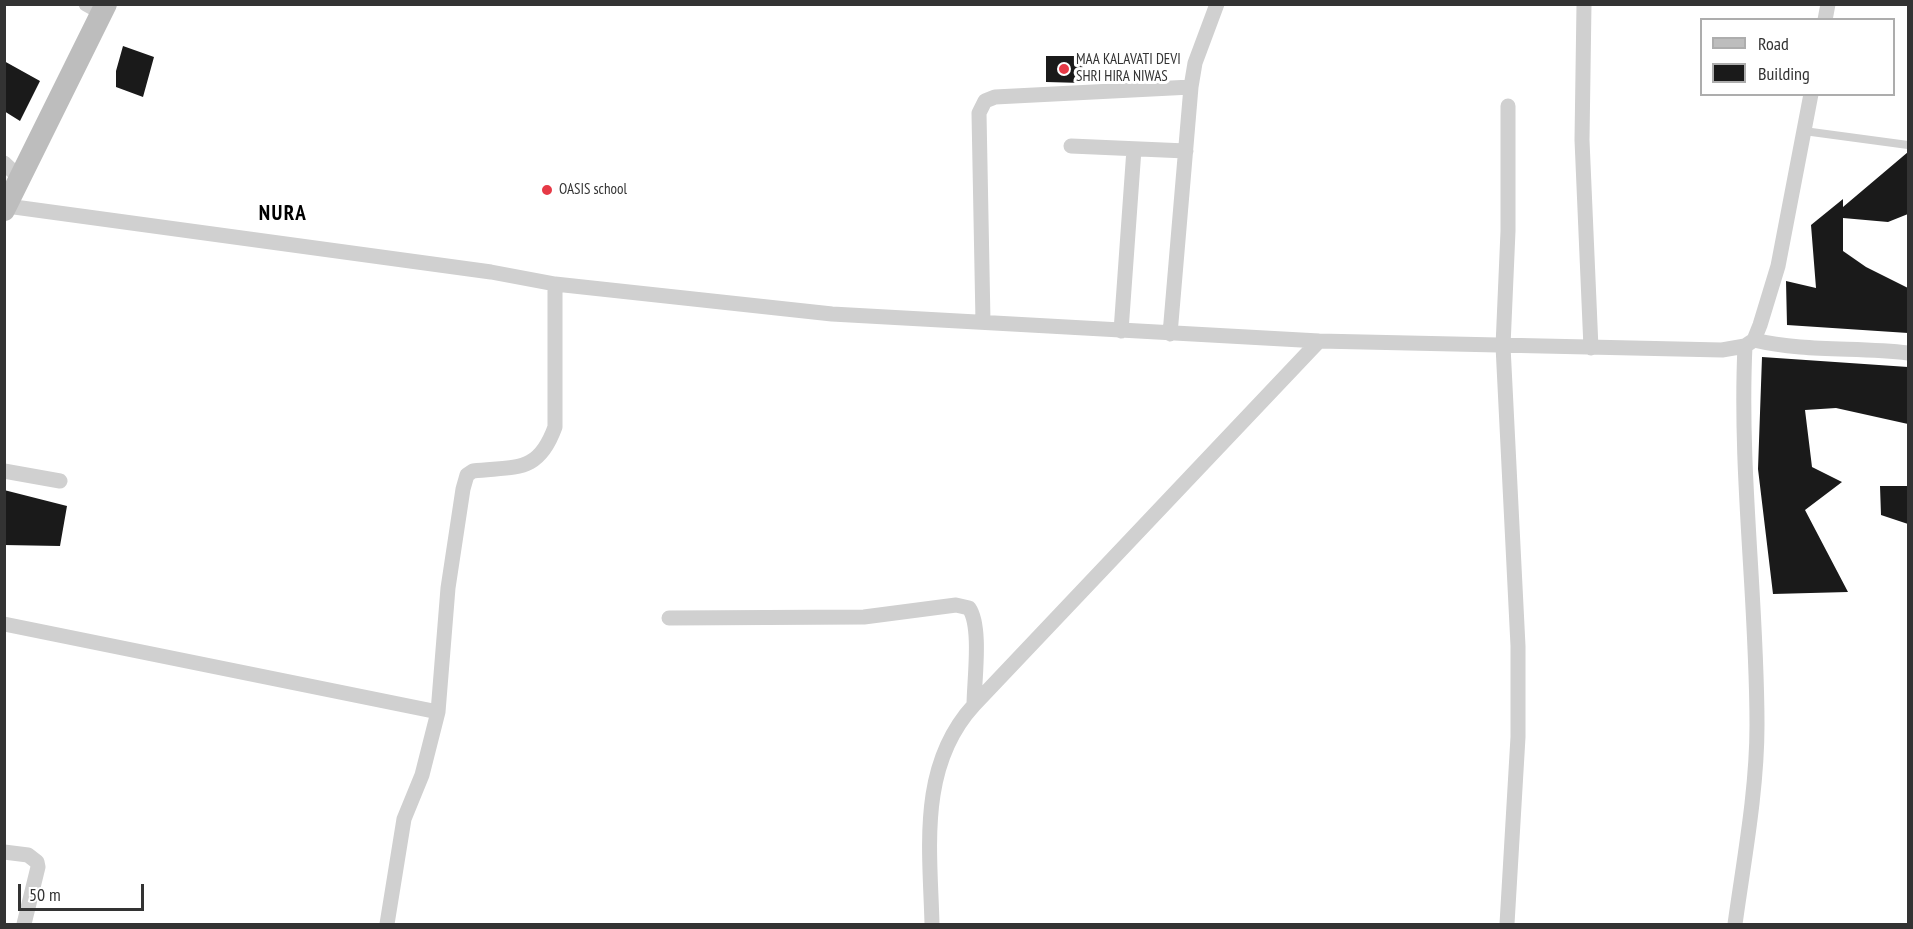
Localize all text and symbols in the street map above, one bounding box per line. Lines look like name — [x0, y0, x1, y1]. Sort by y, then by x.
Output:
legend — [1700, 18, 1895, 96]
text: Road — [1758, 32, 1789, 55]
place label: MAA KALAVATI DEVI SHRI HIRA NIWAS — [1076, 51, 1181, 86]
marker: MAA KALAVATI DEVI SHRI HIRA NIWAS — [1057, 62, 1071, 76]
text: Building — [1758, 62, 1810, 85]
place label: OASIS school — [559, 181, 627, 199]
marker: OASIS school — [540, 183, 554, 197]
district label: NURA — [259, 201, 307, 227]
scale bar — [21, 872, 147, 910]
text: 50 m — [29, 883, 61, 906]

